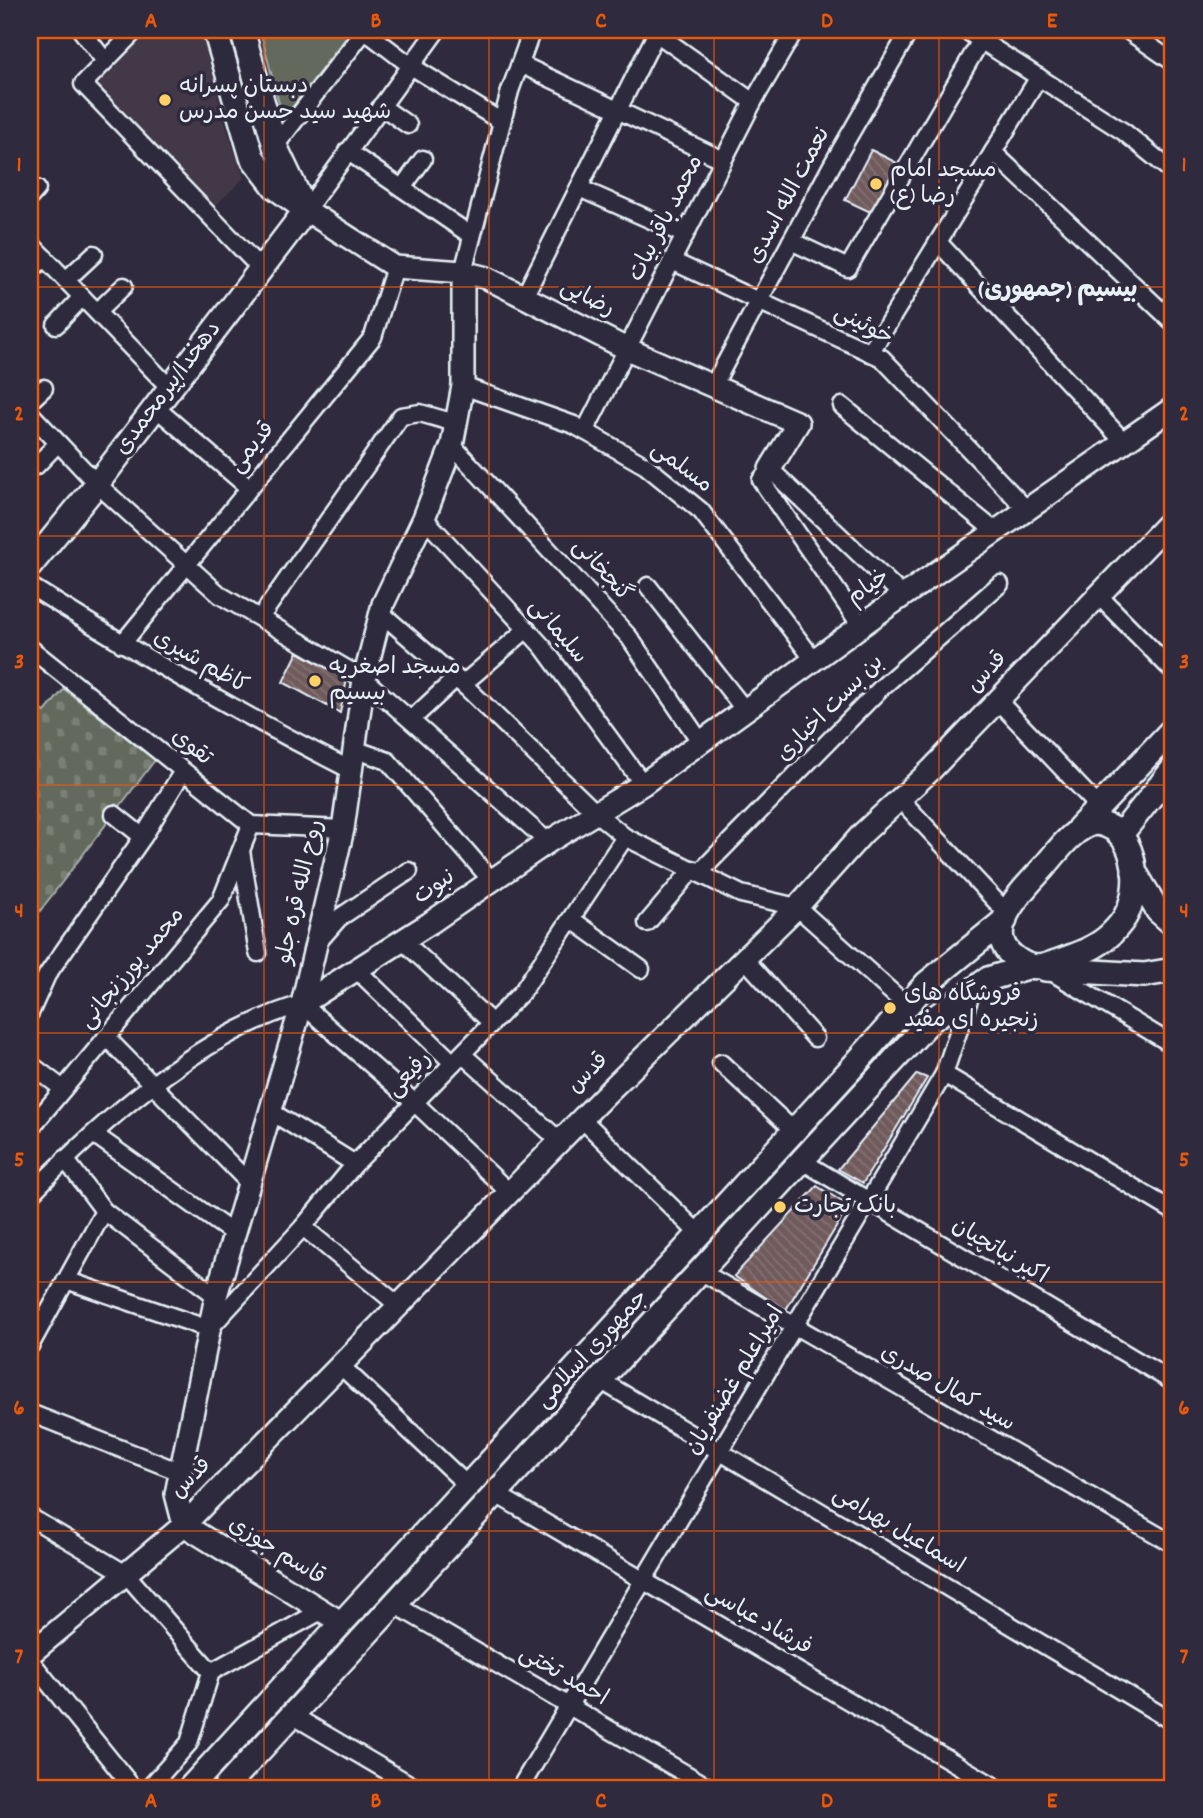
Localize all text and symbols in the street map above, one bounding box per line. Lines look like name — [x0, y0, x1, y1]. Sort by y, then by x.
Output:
text: A — [145, 6, 157, 39]
text: B — [371, 6, 382, 39]
text: C — [595, 6, 607, 39]
text: D — [821, 6, 833, 39]
text: E — [1047, 6, 1058, 39]
place label: دبستان پسرانه شهید سید حسن مدرس — [179, 71, 391, 130]
marker: دبستان پسرانه شهید سید حسن مدرس — [157, 92, 173, 108]
street label: نعمت الله اسدی — [740, 122, 840, 270]
text: 1 — [16, 150, 22, 183]
street label: محمد باقر بیات — [621, 150, 713, 288]
text: 1 — [1181, 150, 1187, 183]
place label: مسجد امام رضا (ع) — [890, 155, 997, 214]
marker: مسجد امام رضا (ع) — [868, 176, 884, 192]
street label: رضایی — [554, 271, 620, 327]
district label: (بیسیم (جمهوری — [979, 274, 1137, 308]
street label: خوئینی — [828, 297, 898, 355]
street label: دهخدا/پیرمحمدی — [108, 315, 230, 463]
text: 2 — [14, 399, 24, 432]
text: 2 — [1179, 399, 1189, 432]
street label: قدیمی — [222, 415, 284, 481]
street label: مسلمی — [643, 434, 719, 502]
street label: گنجخانی — [563, 532, 639, 610]
street label: خیام — [841, 561, 897, 615]
street label: سلیمانی — [520, 592, 594, 672]
street label: کاظم شیری — [146, 622, 254, 704]
street label: قدس — [960, 645, 1016, 701]
text: 3 — [14, 647, 24, 680]
text: 3 — [1179, 647, 1189, 680]
street label: بن بست اخباری — [770, 648, 892, 770]
place label: مسجد اصغریه بیسیم — [329, 652, 461, 711]
marker: مسجد اصغریه بیسیم — [307, 673, 323, 689]
street label: تقوی — [163, 721, 219, 775]
street label: روح الله قره جلو — [268, 817, 334, 968]
street label: نبوت — [407, 862, 463, 914]
text: 4 — [14, 896, 24, 929]
text: 4 — [1179, 896, 1189, 929]
street label: محمد پورزنجانی — [72, 901, 194, 1037]
place label: فروشگاه های زنجیره ای مفید — [904, 979, 1039, 1038]
marker: فروشگاه های زنجیره ای مفید — [882, 1000, 898, 1016]
street label: رفیعی — [380, 1044, 440, 1106]
street label: قدس — [561, 1046, 617, 1102]
text: 5 — [14, 1145, 24, 1178]
text: 5 — [1179, 1145, 1189, 1178]
place label: بانک تجارت — [794, 1191, 896, 1224]
marker: بانک تجارت — [772, 1199, 788, 1215]
street label: اکبر نباتچیان — [945, 1210, 1053, 1294]
street label: جمهوری اسلامی — [529, 1283, 657, 1417]
street label: امیراعلم غضنفریان — [678, 1300, 794, 1462]
street label: سید کمال صدری — [873, 1337, 1021, 1441]
text: 6 — [13, 1393, 25, 1426]
text: 6 — [1178, 1393, 1190, 1426]
street label: قدس — [164, 1451, 220, 1507]
street label: اسماعیل بهرامی — [826, 1478, 970, 1584]
street label: قاسم جوزی — [221, 1509, 331, 1595]
street label: فرشاد عباسی — [698, 1577, 818, 1665]
street label: احمد تختی — [512, 1638, 614, 1716]
text: 7 — [15, 1642, 24, 1675]
text: 7 — [1180, 1642, 1189, 1675]
text: A — [145, 1786, 157, 1818]
text: B — [371, 1786, 382, 1818]
text: C — [595, 1786, 607, 1818]
text: D — [821, 1786, 833, 1818]
text: E — [1047, 1786, 1058, 1818]

